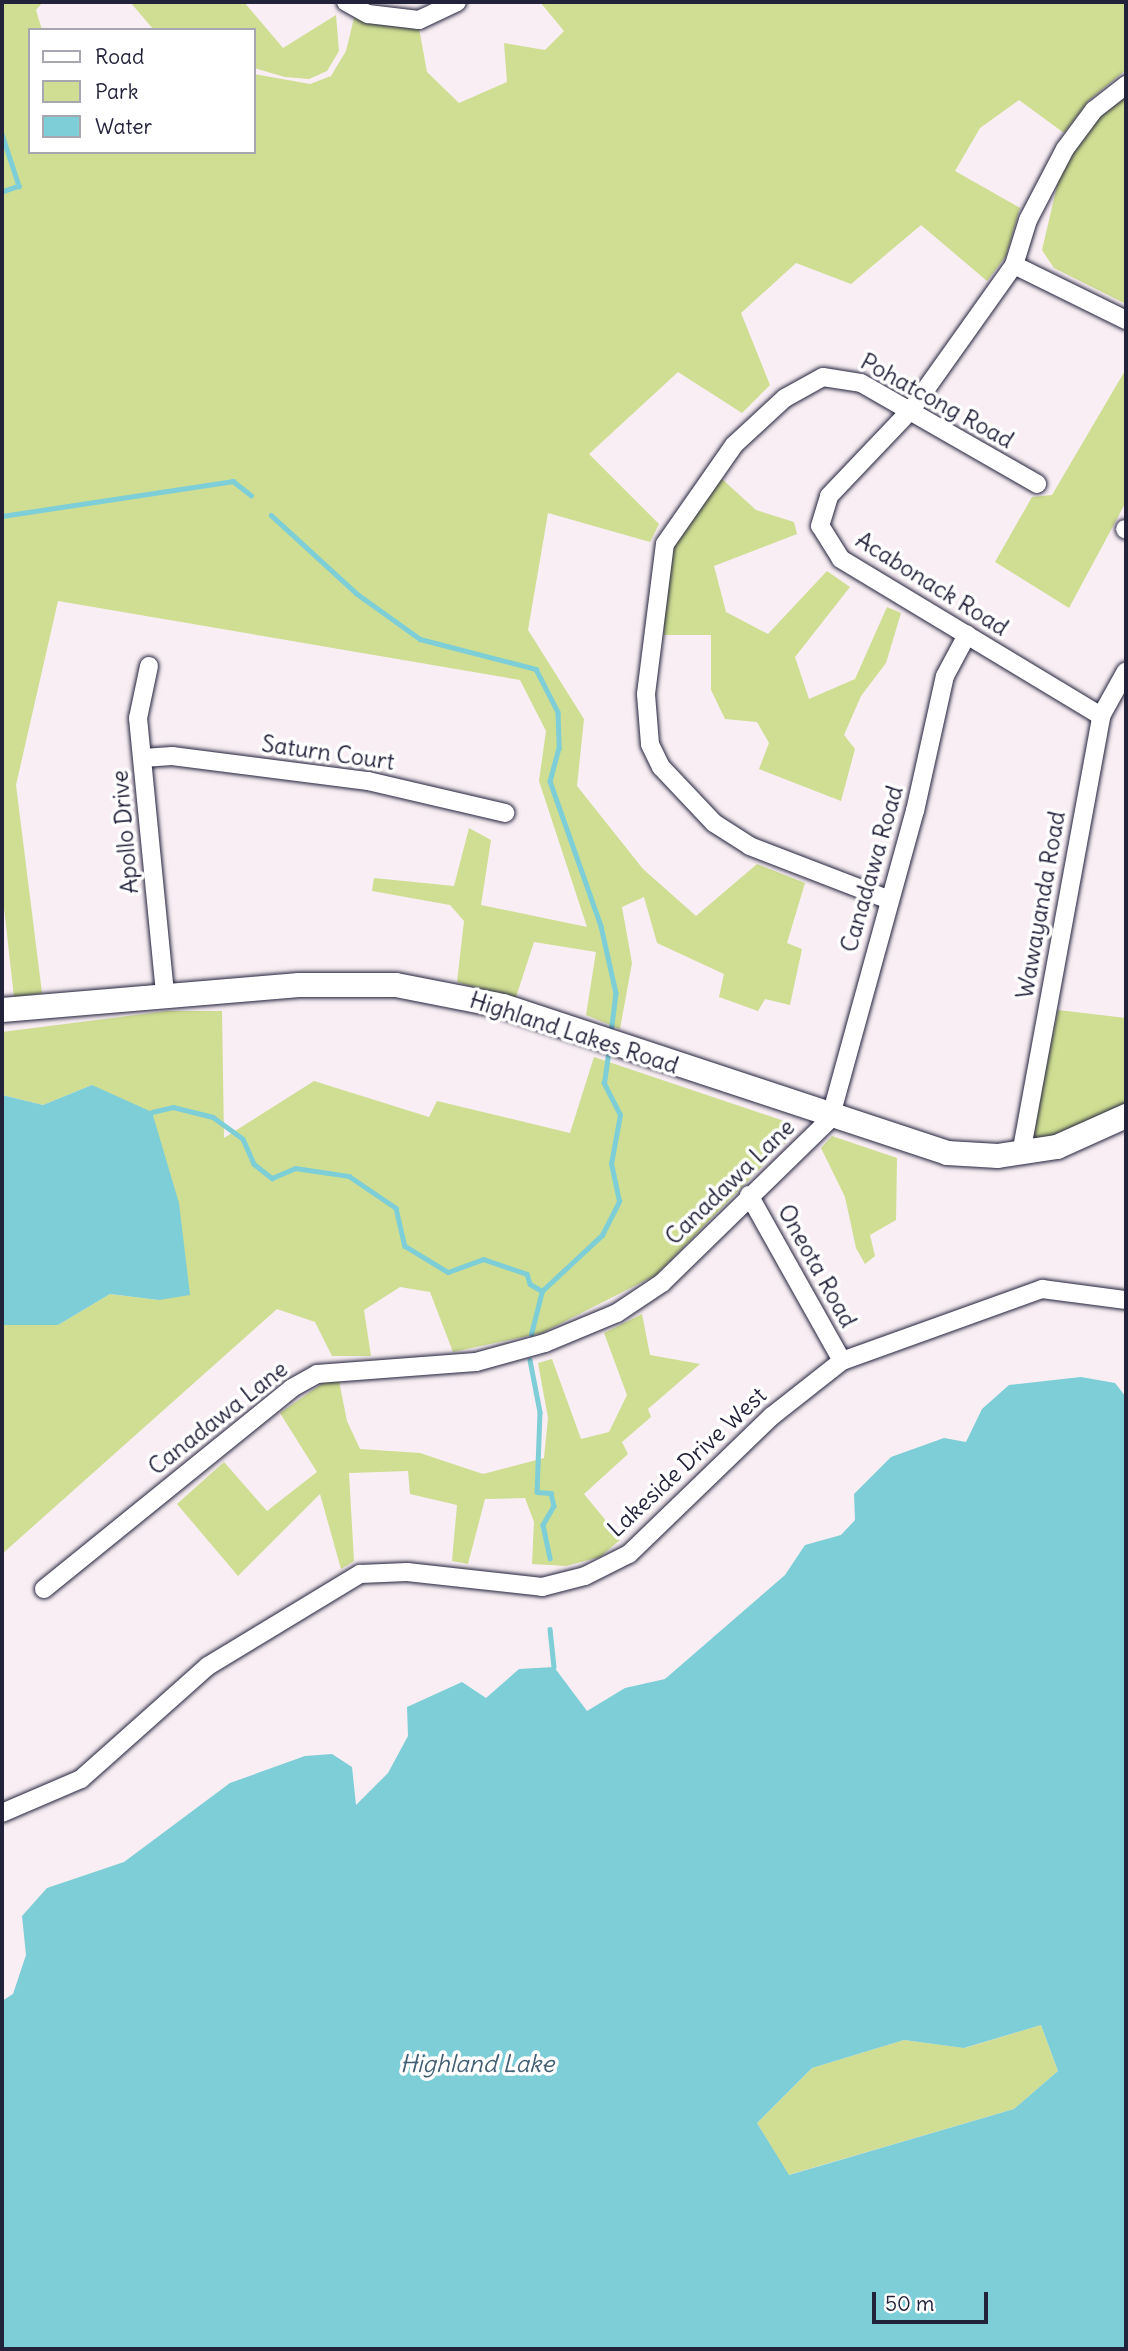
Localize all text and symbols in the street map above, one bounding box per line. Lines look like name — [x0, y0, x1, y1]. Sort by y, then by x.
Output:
legend — [28, 28, 256, 154]
text: Road — [95, 43, 144, 70]
text: Park — [95, 78, 138, 105]
text: Water — [95, 113, 152, 140]
street label: Pohatcong Road — [856, 348, 1018, 454]
street label: Acabonack Road — [851, 526, 1013, 642]
street label: Saturn Court — [260, 730, 396, 776]
street label: Apollo Drive — [106, 769, 144, 895]
street label: Canadawa Road — [835, 783, 909, 955]
street label: Wawayanda Road — [1011, 809, 1071, 1001]
street label: Highland Lakes Road — [466, 986, 682, 1080]
street label: Canadawa Lane — [660, 1113, 800, 1251]
street label: Oneota Road — [772, 1200, 862, 1332]
street label: Canadawa Lane — [143, 1355, 293, 1481]
street label: Lakeside Drive West — [602, 1381, 772, 1543]
water label: Highland Lake — [400, 2050, 554, 2078]
scale bar — [876, 2278, 992, 2322]
text: 50 m — [885, 2290, 934, 2317]

